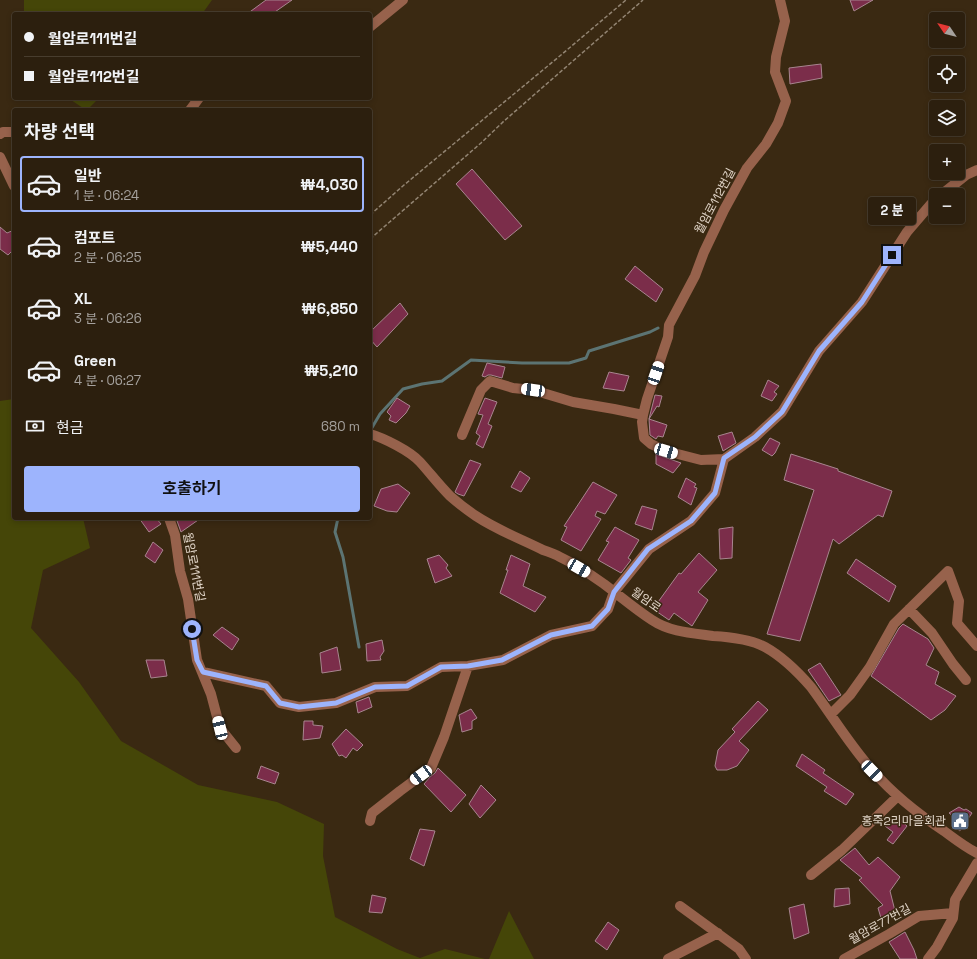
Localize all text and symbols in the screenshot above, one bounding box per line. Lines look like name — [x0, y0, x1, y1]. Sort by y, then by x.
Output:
north arrow — [929, 12, 965, 48]
map controls — [929, 12, 965, 224]
text: 월암로111번길 — [48, 29, 137, 48]
button: locate — [929, 56, 965, 92]
text: 월암로112번길 — [48, 67, 139, 86]
button: layers — [929, 100, 965, 136]
text: 차량 선택 — [24, 120, 95, 143]
button: + — [929, 144, 965, 180]
street label: 월암로112번길 — [691, 165, 739, 237]
icon: car — [26, 166, 62, 202]
text: 일반 — [74, 166, 102, 185]
text: ₩4,030 — [300, 175, 358, 194]
text: 1 분 · 06:24 — [74, 187, 139, 204]
button: − — [929, 188, 965, 224]
callout: 2 분 — [868, 197, 916, 225]
text: 2 분 — [881, 202, 903, 219]
icon: car — [26, 228, 62, 264]
text: 컴포트 — [74, 228, 115, 247]
text: ₩5,440 — [300, 237, 358, 256]
route end — [883, 246, 901, 264]
text: 2 분 · 06:25 — [74, 249, 141, 266]
text: XL — [74, 289, 92, 308]
icon: car — [26, 290, 62, 326]
text: ₩6,850 — [301, 299, 358, 318]
text: 3 분 · 06:26 — [74, 310, 142, 327]
text: Green — [74, 351, 116, 370]
icon: car — [26, 352, 62, 388]
car — [646, 360, 666, 386]
text: ₩5,210 — [304, 361, 358, 380]
text: 4 분 · 06:27 — [74, 372, 141, 389]
car — [520, 382, 546, 398]
icon: cash — [24, 415, 46, 437]
text: 현금 — [56, 418, 84, 437]
text: 680 m — [321, 418, 360, 435]
car — [653, 442, 679, 460]
button: 호출하기 — [24, 466, 360, 512]
street label: 월암로111번길 — [179, 531, 209, 603]
car — [566, 557, 592, 579]
street label: 월암로 — [628, 584, 664, 616]
route start — [183, 620, 201, 638]
car — [211, 715, 229, 741]
car — [859, 758, 885, 784]
car — [408, 763, 434, 787]
public building icon: 홍죽2리마을회관 — [949, 810, 971, 832]
place label: 홍죽2리마을회관 — [861, 813, 946, 829]
street label: 월암로77번길 — [846, 900, 914, 948]

